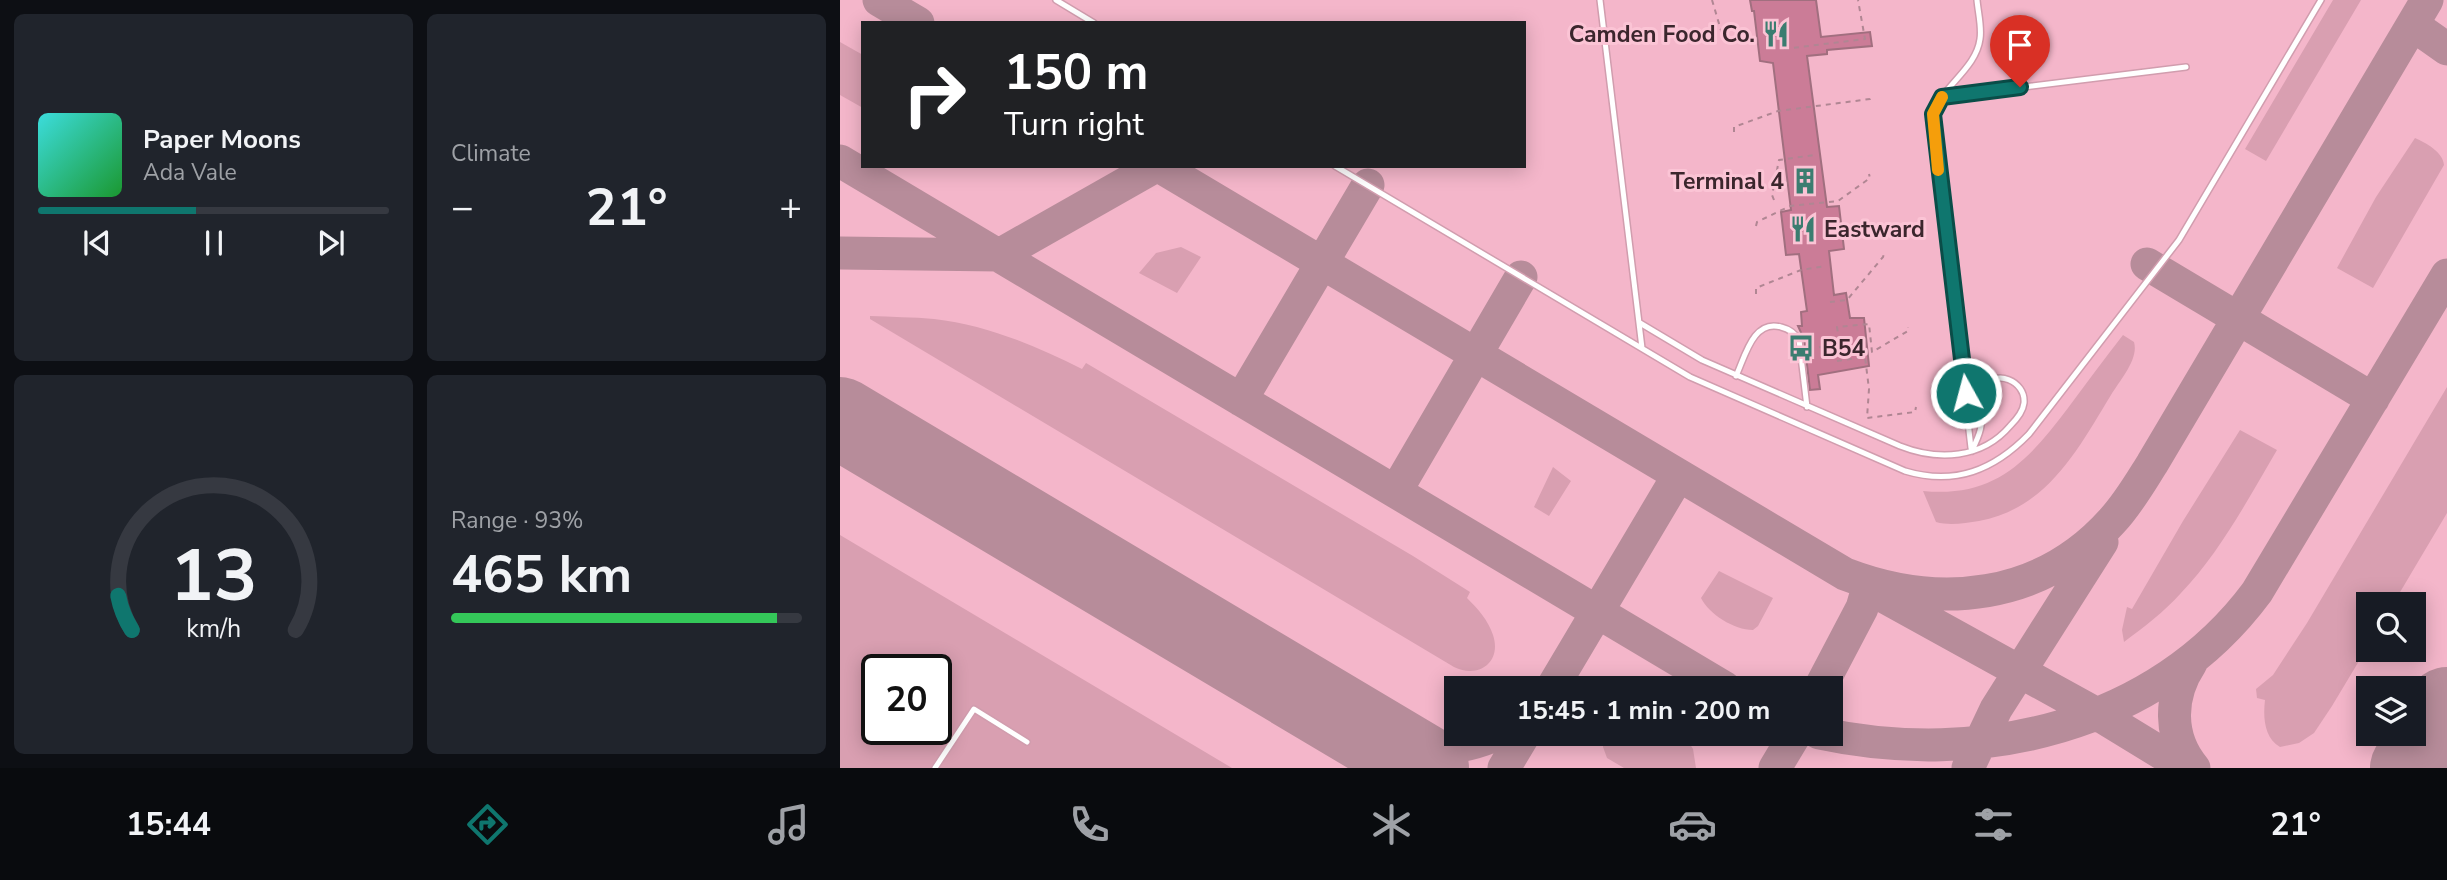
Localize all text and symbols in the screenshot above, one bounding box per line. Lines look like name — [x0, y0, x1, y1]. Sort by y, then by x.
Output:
pin — [1990, 15, 2050, 87]
place label: Camden Food Co. — [1569, 19, 1755, 50]
restaurant icon: Camden Food Co. — [1761, 19, 1791, 49]
icon: arrive — [2001, 26, 2039, 64]
text: 150 m — [1004, 39, 1148, 106]
icon: right — [889, 49, 980, 140]
text: Turn right — [1004, 103, 1144, 146]
text: Paper Moons — [143, 122, 301, 157]
text: Climate — [451, 138, 531, 169]
text: Ada Vale — [143, 157, 237, 188]
place label: Terminal 4 — [1671, 166, 1784, 197]
building icon: Terminal 4 — [1790, 166, 1820, 196]
text: 21° — [585, 172, 668, 243]
text: − — [451, 182, 474, 233]
text: + — [779, 182, 802, 233]
restaurant icon: Eastward — [1788, 214, 1818, 244]
place label: Eastward — [1824, 214, 1925, 245]
icon: previous — [78, 224, 116, 262]
icon: pause — [195, 224, 233, 262]
icon: next — [312, 224, 350, 262]
bus stop icon: B54 — [1786, 333, 1816, 363]
place label: B54 — [1822, 333, 1866, 364]
position arrow — [1929, 356, 2003, 430]
text: Range · 93% — [451, 505, 583, 536]
text: 13 — [170, 527, 257, 627]
text: 465 km — [451, 539, 632, 610]
map controls — [2356, 592, 2426, 746]
button: search — [2356, 592, 2426, 662]
text: km/h — [186, 612, 241, 646]
speed limit sign: 20 — [861, 654, 952, 745]
button: layers — [2356, 676, 2426, 746]
text: 15:45 · 1 min · 200 m — [1517, 693, 1770, 728]
icon: directions — [463, 800, 512, 849]
icon: music — [764, 800, 813, 849]
icon: phone — [1065, 800, 1114, 849]
icon: climate — [1367, 800, 1416, 849]
icon: car — [1668, 800, 1717, 849]
icon: filters — [1969, 800, 2018, 849]
text: 15:44 — [126, 803, 211, 846]
text: 21° — [2270, 803, 2321, 846]

